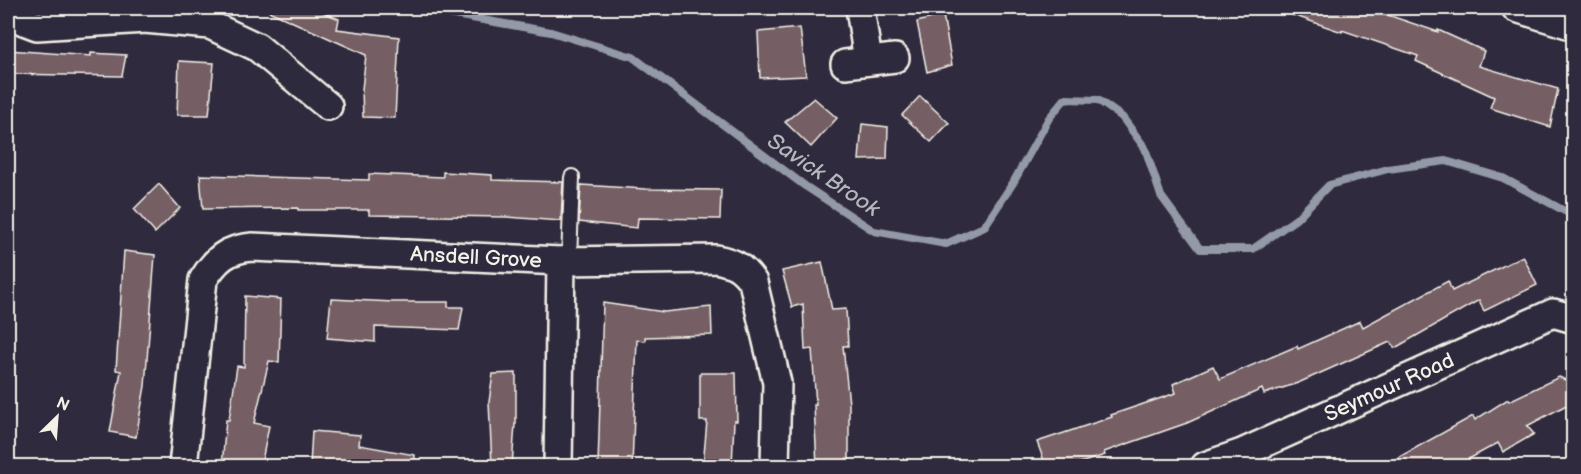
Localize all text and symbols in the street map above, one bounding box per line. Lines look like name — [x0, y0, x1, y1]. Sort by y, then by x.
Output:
water label: Savick Brook — [762, 128, 886, 223]
street label: Ansdell Grove — [410, 242, 542, 273]
street label: Seymour Road — [1321, 348, 1458, 427]
north arrow — [27, 387, 87, 447]
text: N — [53, 394, 72, 416]

